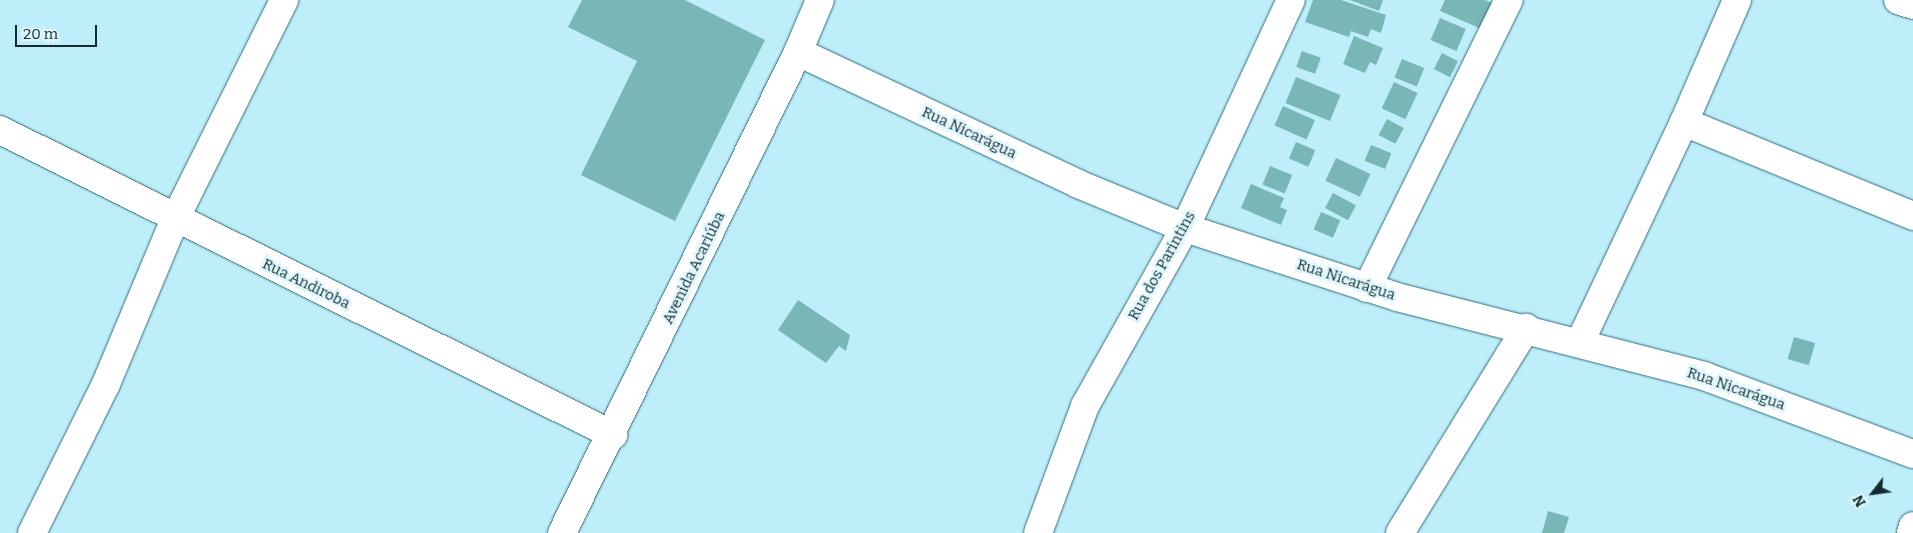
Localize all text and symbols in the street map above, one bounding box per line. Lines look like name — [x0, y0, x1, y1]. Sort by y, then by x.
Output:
scale bar — [18, 15, 100, 47]
text: 20 m — [23, 25, 58, 43]
street label: Rua Nicarágua — [919, 103, 1019, 163]
street label: Rua dos Parintins — [1125, 208, 1199, 324]
street label: Avenida Acariúba — [659, 209, 729, 327]
street label: Rua Andiroba — [259, 255, 353, 313]
street label: Rua Nicarágua — [1295, 256, 1397, 304]
street label: Rua Nicarágua — [1685, 364, 1787, 414]
north arrow — [1848, 468, 1898, 518]
text: N — [1850, 492, 1870, 510]

